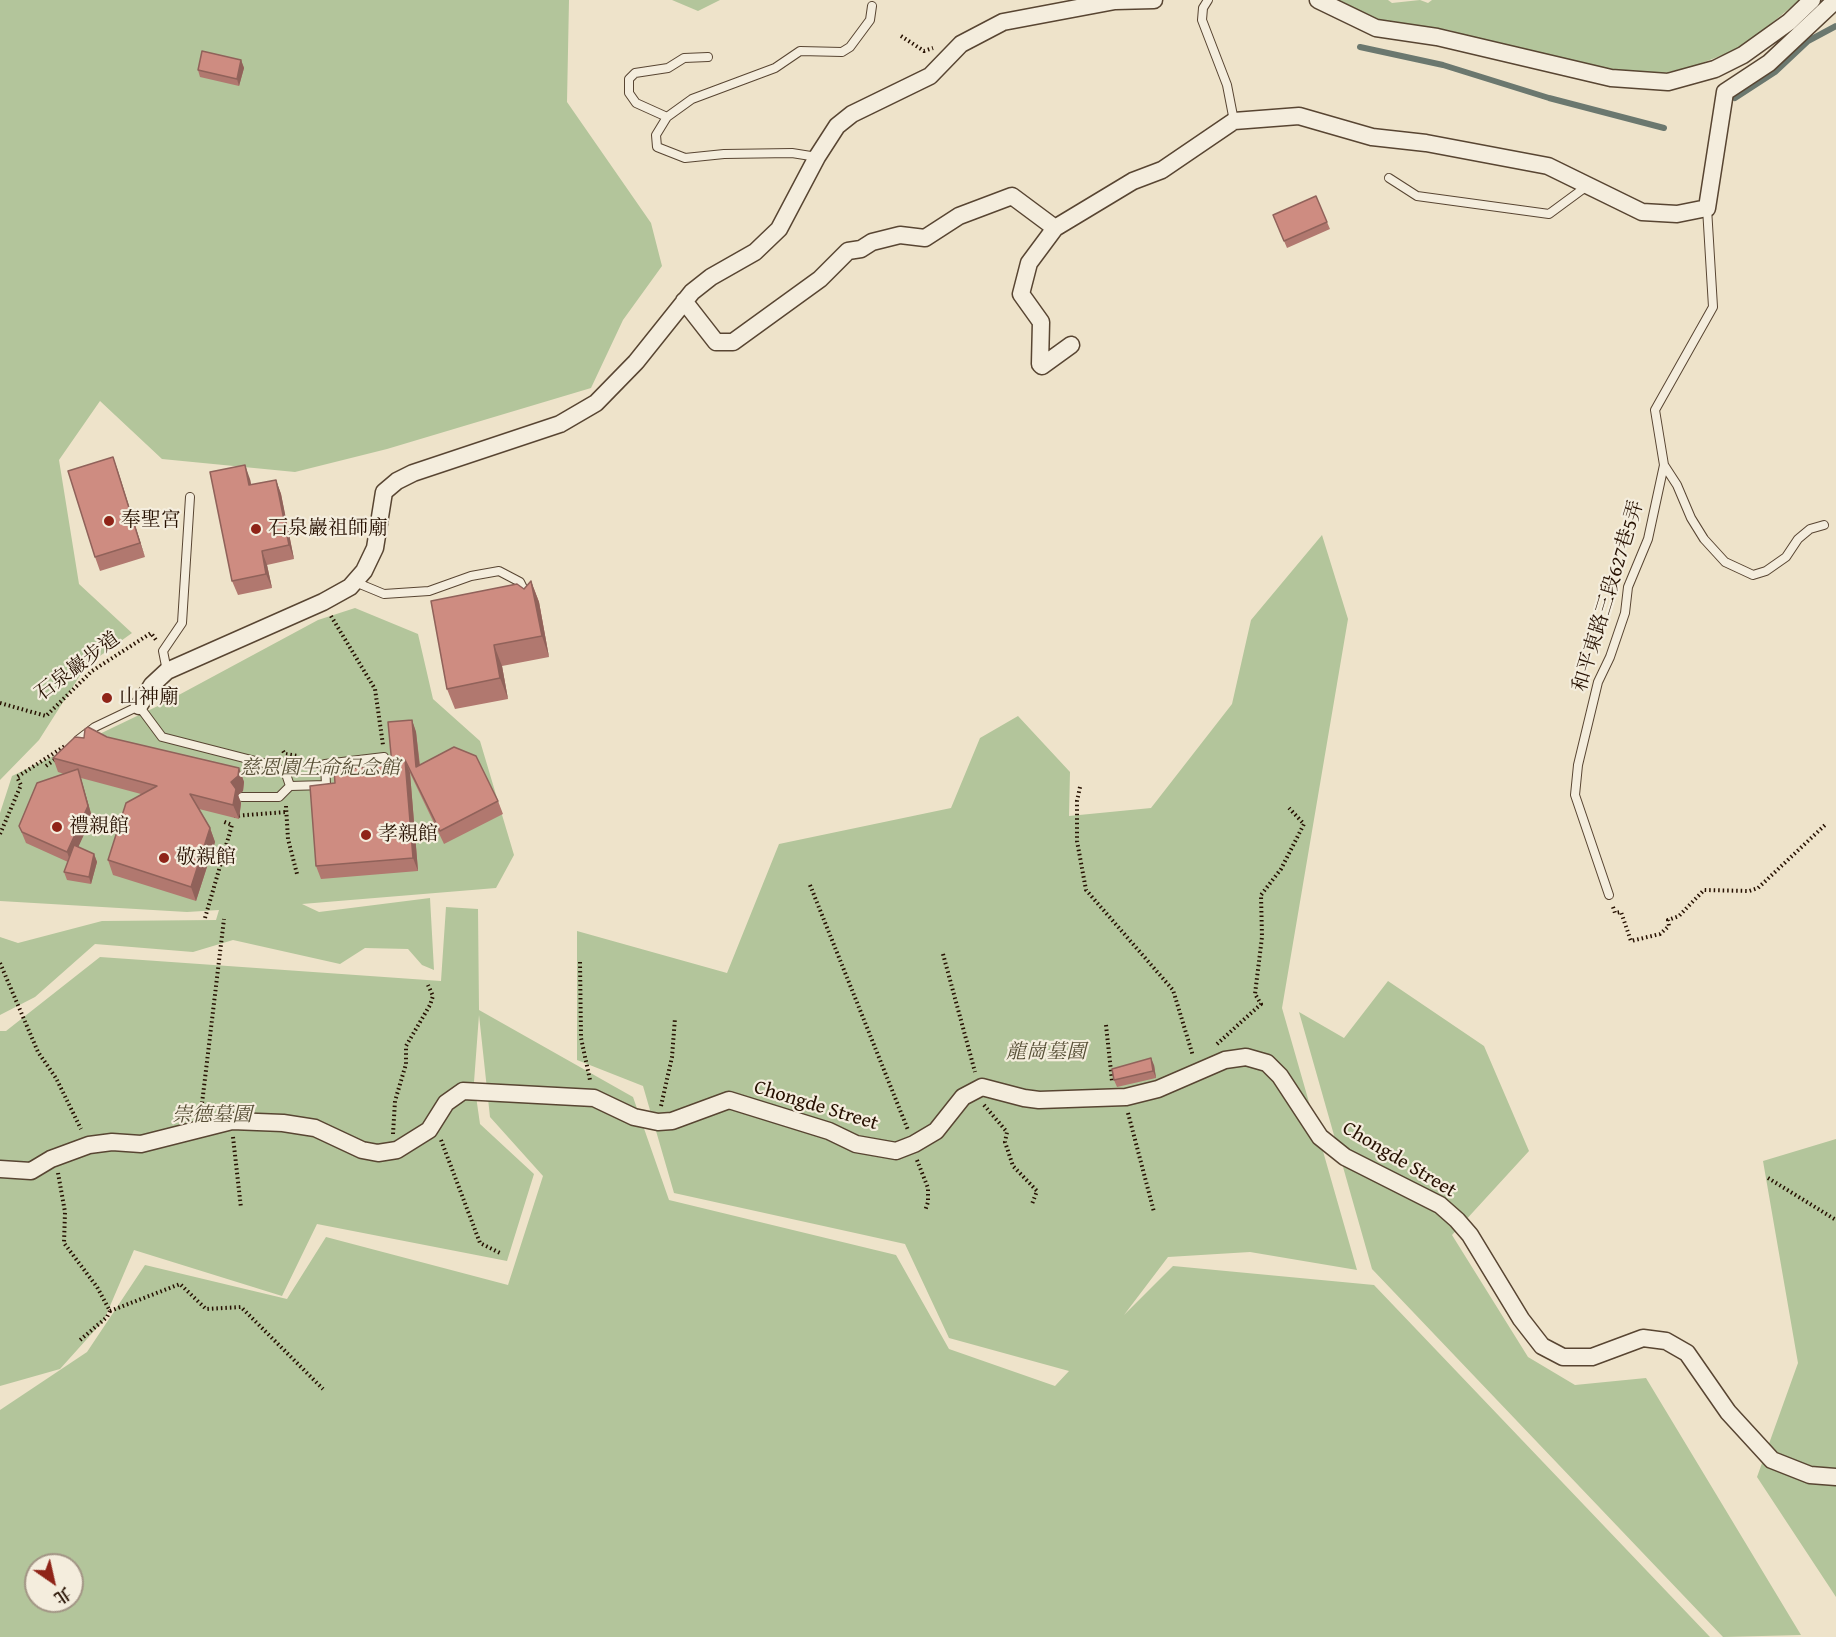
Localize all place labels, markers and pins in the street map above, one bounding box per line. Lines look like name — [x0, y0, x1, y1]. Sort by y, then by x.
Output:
place label: 奉聖宮 — [121, 509, 181, 533]
marker: 奉聖宮 — [102, 514, 116, 528]
place label: 石泉巖祖師廟 — [268, 517, 388, 541]
marker: 石泉巖祖師廟 — [249, 522, 263, 536]
place label: 山神廟 — [119, 686, 179, 710]
marker: 山神廟 — [100, 691, 114, 705]
place label: 禮親館 — [69, 815, 129, 839]
marker: 禮親館 — [50, 820, 64, 834]
place label: 孝親館 — [378, 823, 438, 847]
marker: 孝親館 — [359, 828, 373, 842]
place label: 敬親館 — [176, 846, 236, 870]
marker: 敬親館 — [157, 851, 171, 865]

